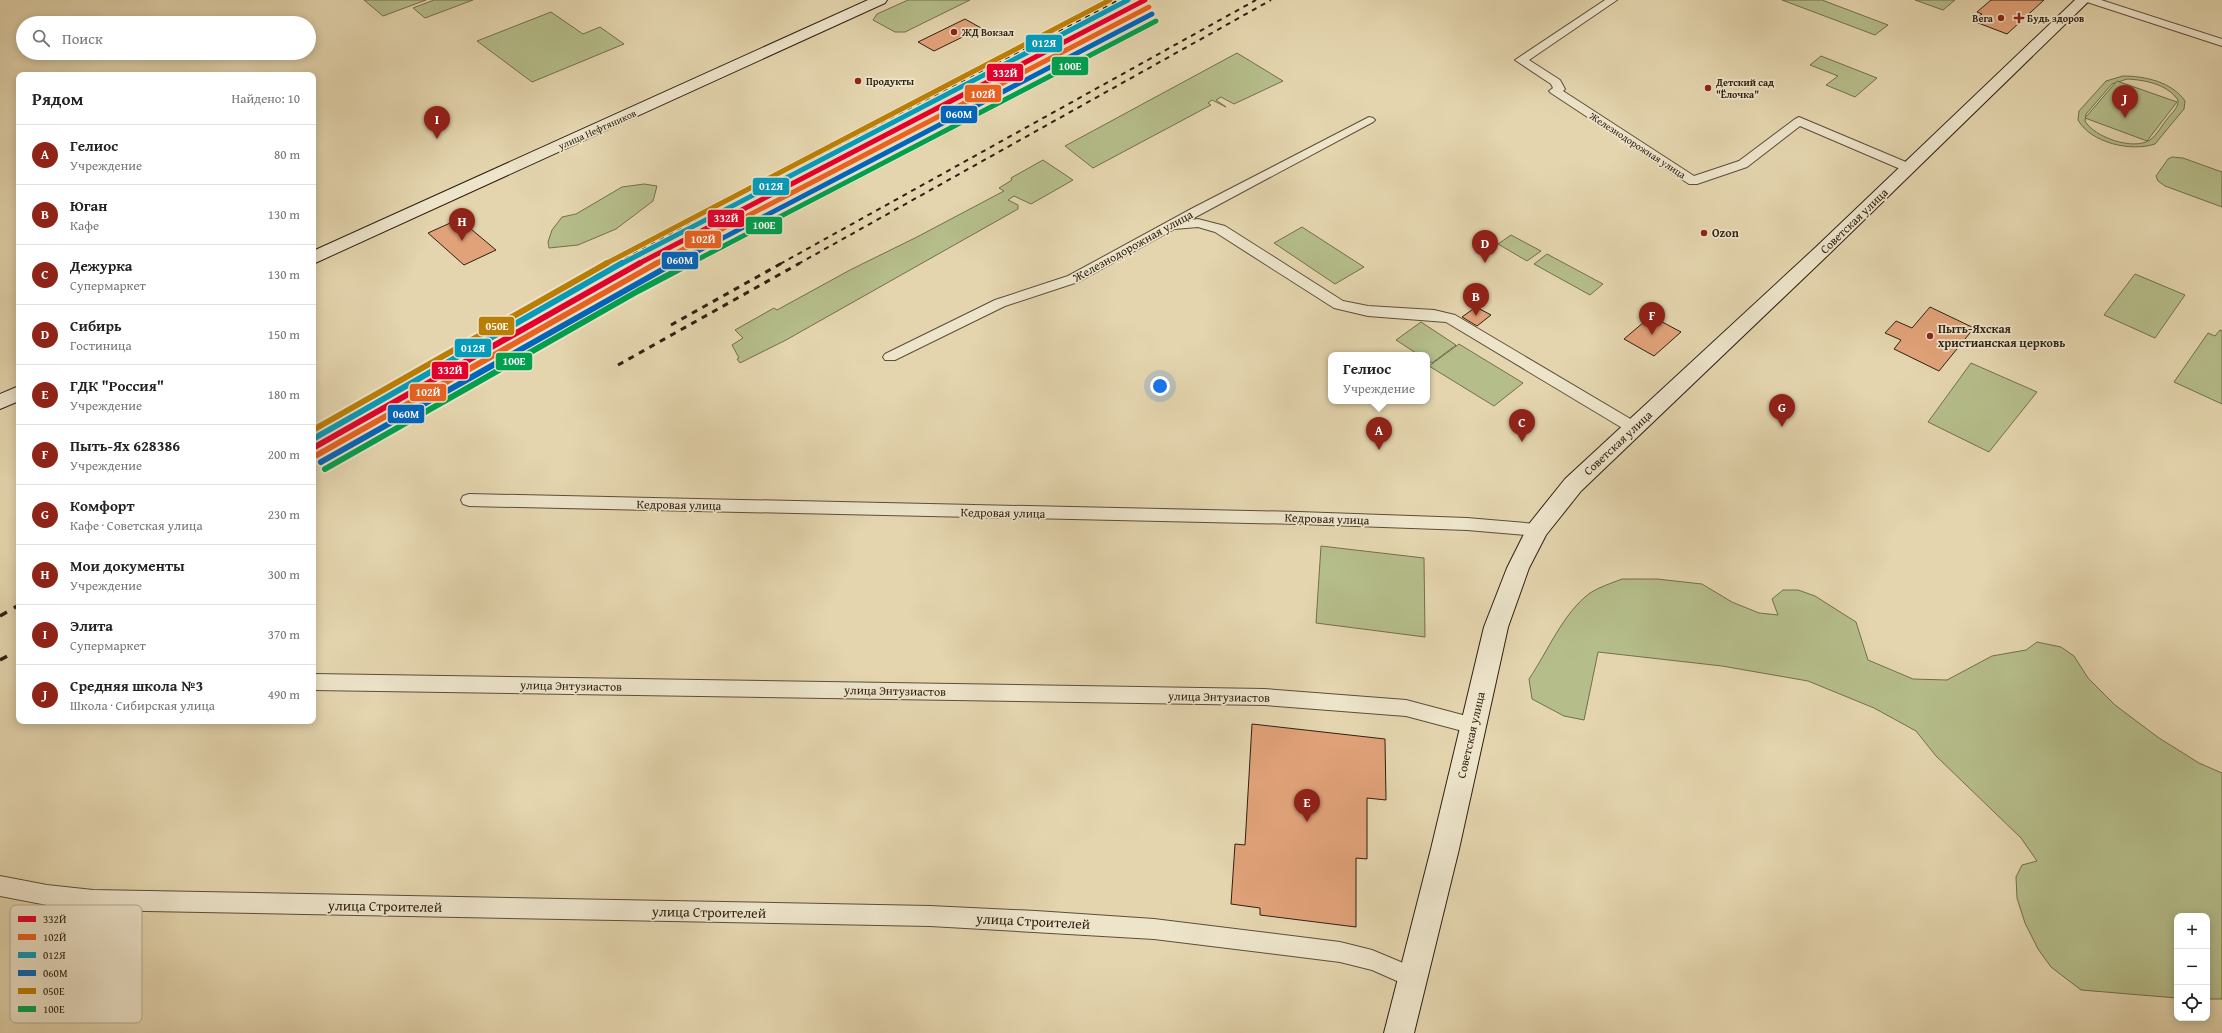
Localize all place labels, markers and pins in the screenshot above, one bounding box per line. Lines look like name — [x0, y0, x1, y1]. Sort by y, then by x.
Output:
place label: Вега — [1972, 11, 1994, 26]
place label: Будь здоров — [2027, 11, 2084, 26]
marker: Вега — [1996, 13, 2006, 23]
marker: Будь здоров — [2014, 13, 2024, 23]
place label: ЖД Вокзал — [961, 25, 1014, 40]
marker: ЖД Вокзал — [949, 27, 959, 37]
place label: Продукты — [866, 74, 914, 89]
place label: Детский сад "Ёлочка" — [1715, 75, 1774, 102]
marker: Продукты — [853, 76, 863, 86]
marker: Детский сад "Ёлочка" — [1703, 83, 1713, 93]
pin: J — [2112, 85, 2138, 118]
pin: I — [424, 106, 450, 139]
pin: H — [449, 208, 475, 241]
place label: Ozon — [1712, 224, 1739, 241]
marker: Ozon — [1699, 228, 1709, 238]
pin: D — [1472, 230, 1498, 263]
pin: B — [1463, 283, 1489, 316]
pin: F — [1639, 302, 1665, 335]
place label: Пыть-Яхская христианская церковь — [1938, 320, 2065, 351]
marker: Пыть-Яхская христианская церковь — [1925, 331, 1935, 341]
pin: G — [1769, 394, 1795, 427]
pin: C — [1509, 409, 1535, 442]
pin: A — [1366, 417, 1392, 450]
pin: E — [1294, 789, 1320, 822]

